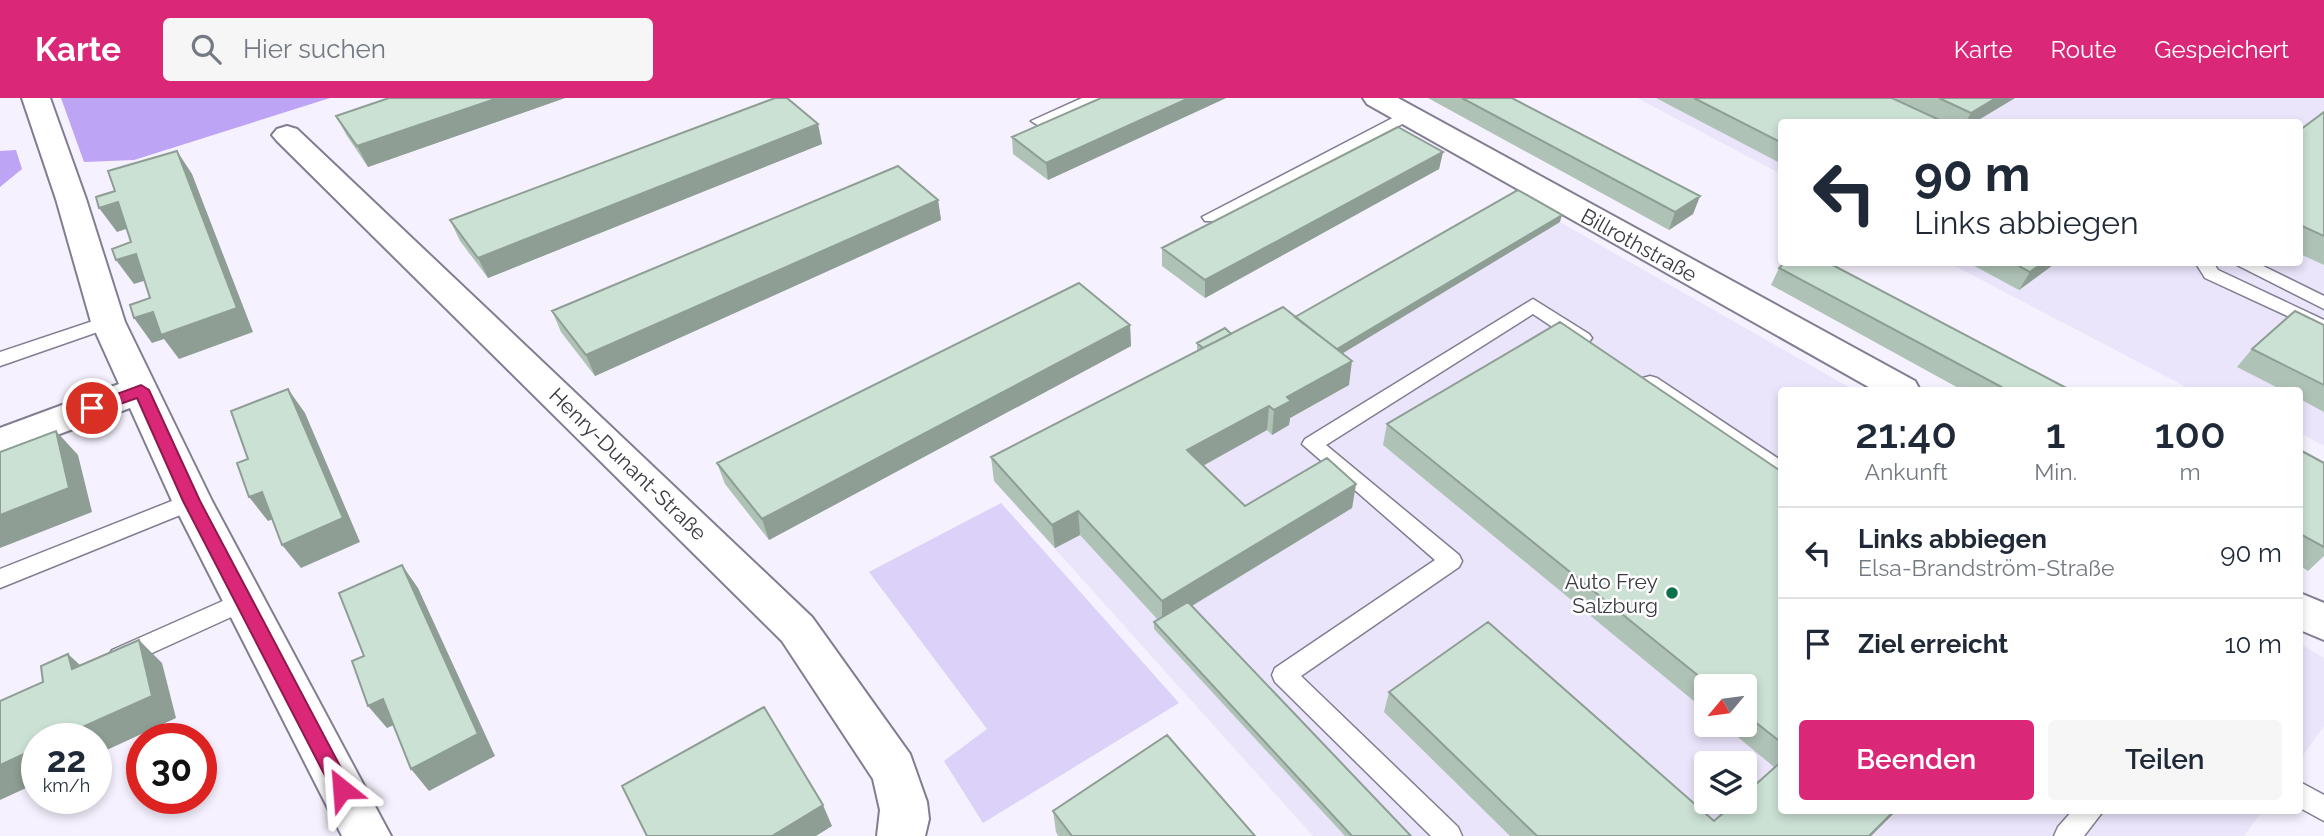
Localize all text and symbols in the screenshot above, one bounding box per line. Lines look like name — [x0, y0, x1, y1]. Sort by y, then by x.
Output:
search box — [163, 18, 653, 81]
text: Karte — [35, 30, 121, 69]
icon: search — [187, 30, 225, 68]
text: Hier suchen — [243, 34, 386, 64]
text: Karte — [1954, 35, 2013, 64]
text: Route — [2051, 35, 2116, 64]
text: Gespeichert — [2154, 35, 2289, 64]
text: 90 m — [1914, 145, 2030, 202]
icon: left — [1799, 147, 1890, 238]
street label: Billrothstraße — [1577, 203, 1701, 287]
text: Links abbiegen — [1914, 204, 2139, 241]
pin — [62, 378, 122, 438]
street label: Henry-Dunant-Straße — [544, 383, 712, 545]
icon: arrive — [73, 389, 111, 427]
text: 21:40 — [1855, 409, 1957, 458]
text: 1 — [2046, 409, 2066, 458]
text: 100 — [2154, 409, 2226, 458]
text: Ankunft — [1864, 458, 1948, 485]
text: Min. — [2034, 458, 2077, 485]
text: m — [2180, 458, 2201, 485]
text: Links abbiegen — [1858, 524, 2047, 554]
icon: left — [1799, 534, 1837, 572]
text: 90 m — [2220, 538, 2282, 568]
text: Elsa-Brandström-Straße — [1858, 554, 2114, 581]
place label: Auto Frey Salzburg — [1565, 569, 1658, 618]
marker: Auto Frey Salzburg — [1664, 585, 1680, 601]
icon: arrive — [1799, 625, 1837, 663]
text: Ziel erreicht — [1858, 629, 2008, 659]
text: 10 m — [2224, 629, 2282, 659]
north arrow — [1694, 674, 1757, 737]
map controls — [1694, 674, 1757, 814]
button: Beenden — [1799, 720, 2034, 800]
button: Teilen — [2048, 720, 2282, 800]
speed limit sign: 30 — [126, 723, 217, 814]
text: 22 — [47, 739, 86, 780]
button: layers — [1694, 751, 1757, 814]
position arrow — [305, 752, 379, 826]
text: km/h — [43, 775, 90, 796]

